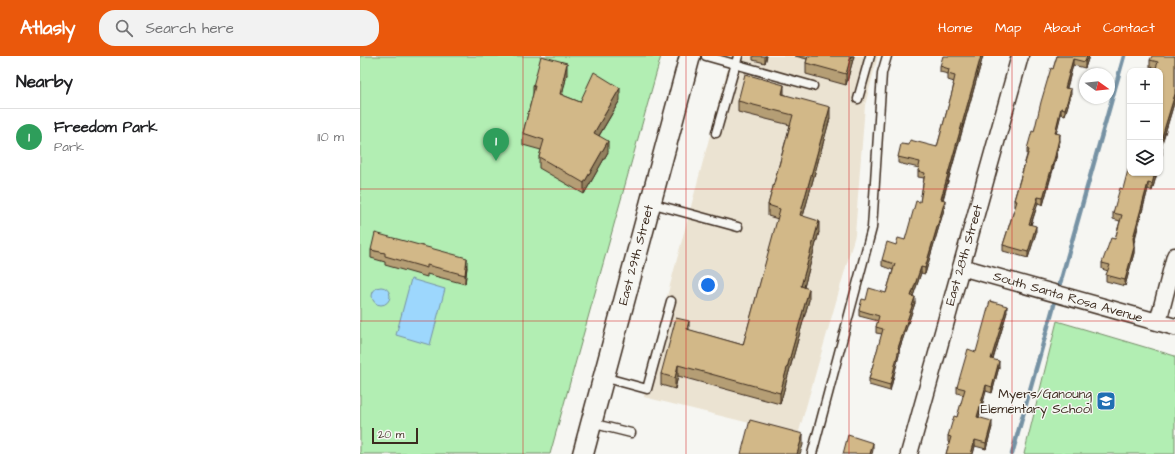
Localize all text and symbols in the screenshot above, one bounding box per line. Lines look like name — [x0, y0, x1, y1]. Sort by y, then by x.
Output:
search box — [99, 10, 379, 46]
text: Atlasly — [20, 15, 75, 42]
icon: search — [113, 17, 135, 39]
text: Search here — [145, 18, 234, 39]
text: Home — [938, 18, 973, 38]
text: Map — [995, 18, 1021, 38]
text: About — [1043, 18, 1081, 38]
text: Contact — [1103, 18, 1155, 38]
north arrow — [1079, 68, 1115, 104]
map controls — [1127, 68, 1163, 176]
button: + — [1127, 68, 1163, 104]
text: Nearby — [16, 70, 73, 94]
button: − — [1127, 104, 1163, 140]
text: Freedom Park — [54, 117, 157, 138]
text: 1 — [28, 128, 30, 146]
text: 110 m — [317, 128, 344, 146]
pin: 1 — [483, 128, 509, 161]
text: Park — [54, 138, 84, 156]
button: layers — [1127, 140, 1163, 176]
street label: East 29th Street — [614, 202, 658, 307]
street label: East 28th Street — [941, 202, 987, 308]
street label: South Santa Rosa Avenue — [991, 267, 1145, 327]
your location — [698, 275, 718, 295]
place label: Myers/Ganoung Elementary School — [981, 385, 1092, 419]
school or university icon: Myers/Ganoung Elementary School — [1095, 390, 1117, 412]
scale bar — [372, 426, 418, 445]
text: 20 m — [378, 427, 404, 442]

